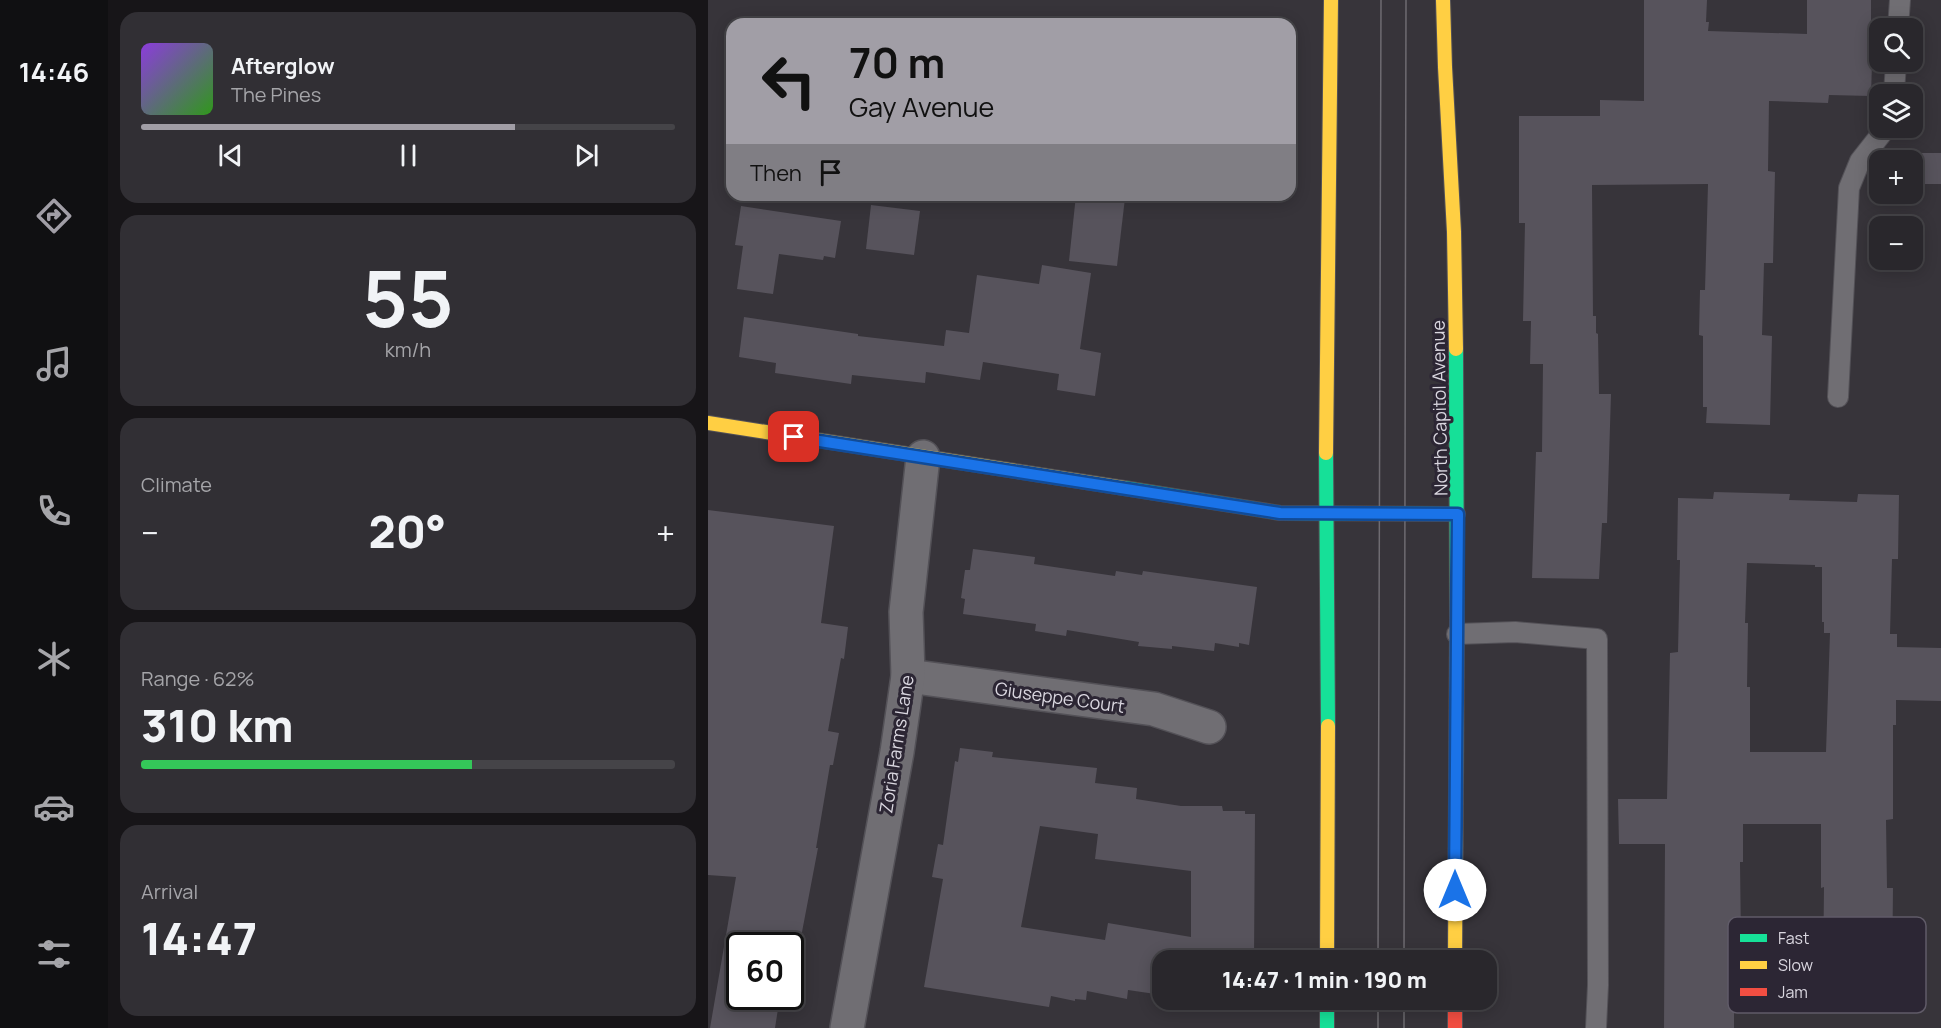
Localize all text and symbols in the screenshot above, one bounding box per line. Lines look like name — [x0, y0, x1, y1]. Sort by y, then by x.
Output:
map controls — [1869, 18, 1923, 270]
button: search — [1869, 18, 1923, 72]
text: 70 m — [849, 33, 945, 91]
icon: left — [750, 42, 828, 120]
text: Afterglow — [231, 51, 335, 81]
text: 14:46 — [19, 53, 89, 90]
text: The Pines — [231, 81, 321, 108]
button: layers — [1869, 84, 1923, 138]
text: Gay Avenue — [849, 88, 994, 125]
icon: previous — [214, 139, 247, 172]
icon: pause — [392, 139, 425, 172]
icon: next — [570, 139, 603, 172]
button: + — [1869, 150, 1923, 204]
icon: arrive — [814, 156, 847, 189]
text: Then — [750, 158, 802, 188]
icon: directions — [33, 195, 75, 237]
button: − — [1869, 216, 1923, 270]
text: 55 — [362, 244, 454, 350]
street label: North Capitol Avenue — [1425, 320, 1453, 496]
text: km/h — [385, 336, 431, 363]
icon: music — [33, 343, 75, 385]
pin — [768, 411, 819, 462]
icon: arrive — [777, 420, 810, 453]
text: Climate — [141, 471, 212, 498]
icon: phone — [33, 490, 75, 532]
text: 20° — [369, 500, 446, 562]
text: − — [141, 510, 159, 555]
text: + — [656, 510, 675, 555]
icon: climate — [33, 638, 75, 680]
text: Range · 62% — [141, 665, 255, 692]
street label: Zoria Farms Lane — [873, 673, 919, 815]
street label: Giuseppe Court — [994, 676, 1126, 718]
text: 310 km — [141, 694, 293, 756]
icon: car — [33, 786, 75, 828]
position arrow — [1423, 858, 1487, 922]
text: Arrival — [141, 878, 198, 905]
text: 14:47 — [141, 907, 257, 969]
legend — [1728, 917, 1926, 1013]
text: Fast — [1778, 927, 1809, 949]
speed limit sign: 60 — [726, 932, 804, 1010]
icon: filters — [33, 933, 75, 975]
text: Slow — [1778, 954, 1813, 976]
text: 14:47 · 1 min · 190 m — [1222, 965, 1427, 995]
text: Jam — [1778, 981, 1808, 1003]

